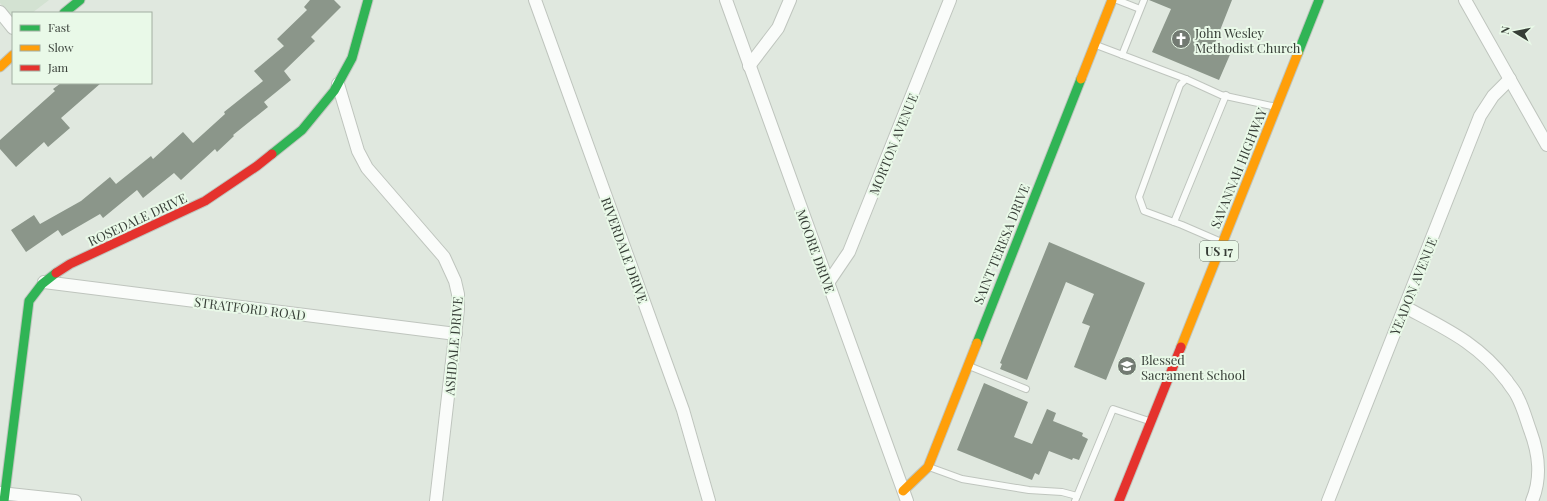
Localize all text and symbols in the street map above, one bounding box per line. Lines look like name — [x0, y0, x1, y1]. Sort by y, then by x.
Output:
legend — [12, 12, 152, 84]
north arrow — [1495, 12, 1535, 52]
text: Fast — [48, 19, 71, 35]
place label: John Wesley Methodist Church — [1194, 24, 1301, 56]
text: N — [1497, 25, 1513, 35]
church icon: John Wesley Methodist Church — [1170, 28, 1192, 50]
text: Slow — [48, 39, 74, 55]
text: Jam — [47, 59, 69, 75]
street label: MORTON AVENUE — [865, 91, 921, 197]
street label: SAVANNAH HIGHWAY — [1206, 105, 1270, 231]
street label: SAINT TERESA DRIVE — [969, 181, 1033, 307]
street label: ROSEDALE DRIVE — [85, 189, 189, 249]
street label: RIVERDALE DRIVE — [598, 195, 652, 305]
street label: MOORE DRIVE — [793, 207, 839, 295]
street label: YEADON AVENUE — [1385, 235, 1440, 338]
road number: US 17 — [1200, 241, 1238, 261]
street label: STRATFORD ROAD — [193, 293, 307, 323]
street label: ASHDALE DRIVE — [440, 296, 466, 397]
place label: Blessed Sacrament School — [1141, 351, 1246, 383]
school or university icon: Blessed Sacrament School — [1116, 355, 1138, 377]

